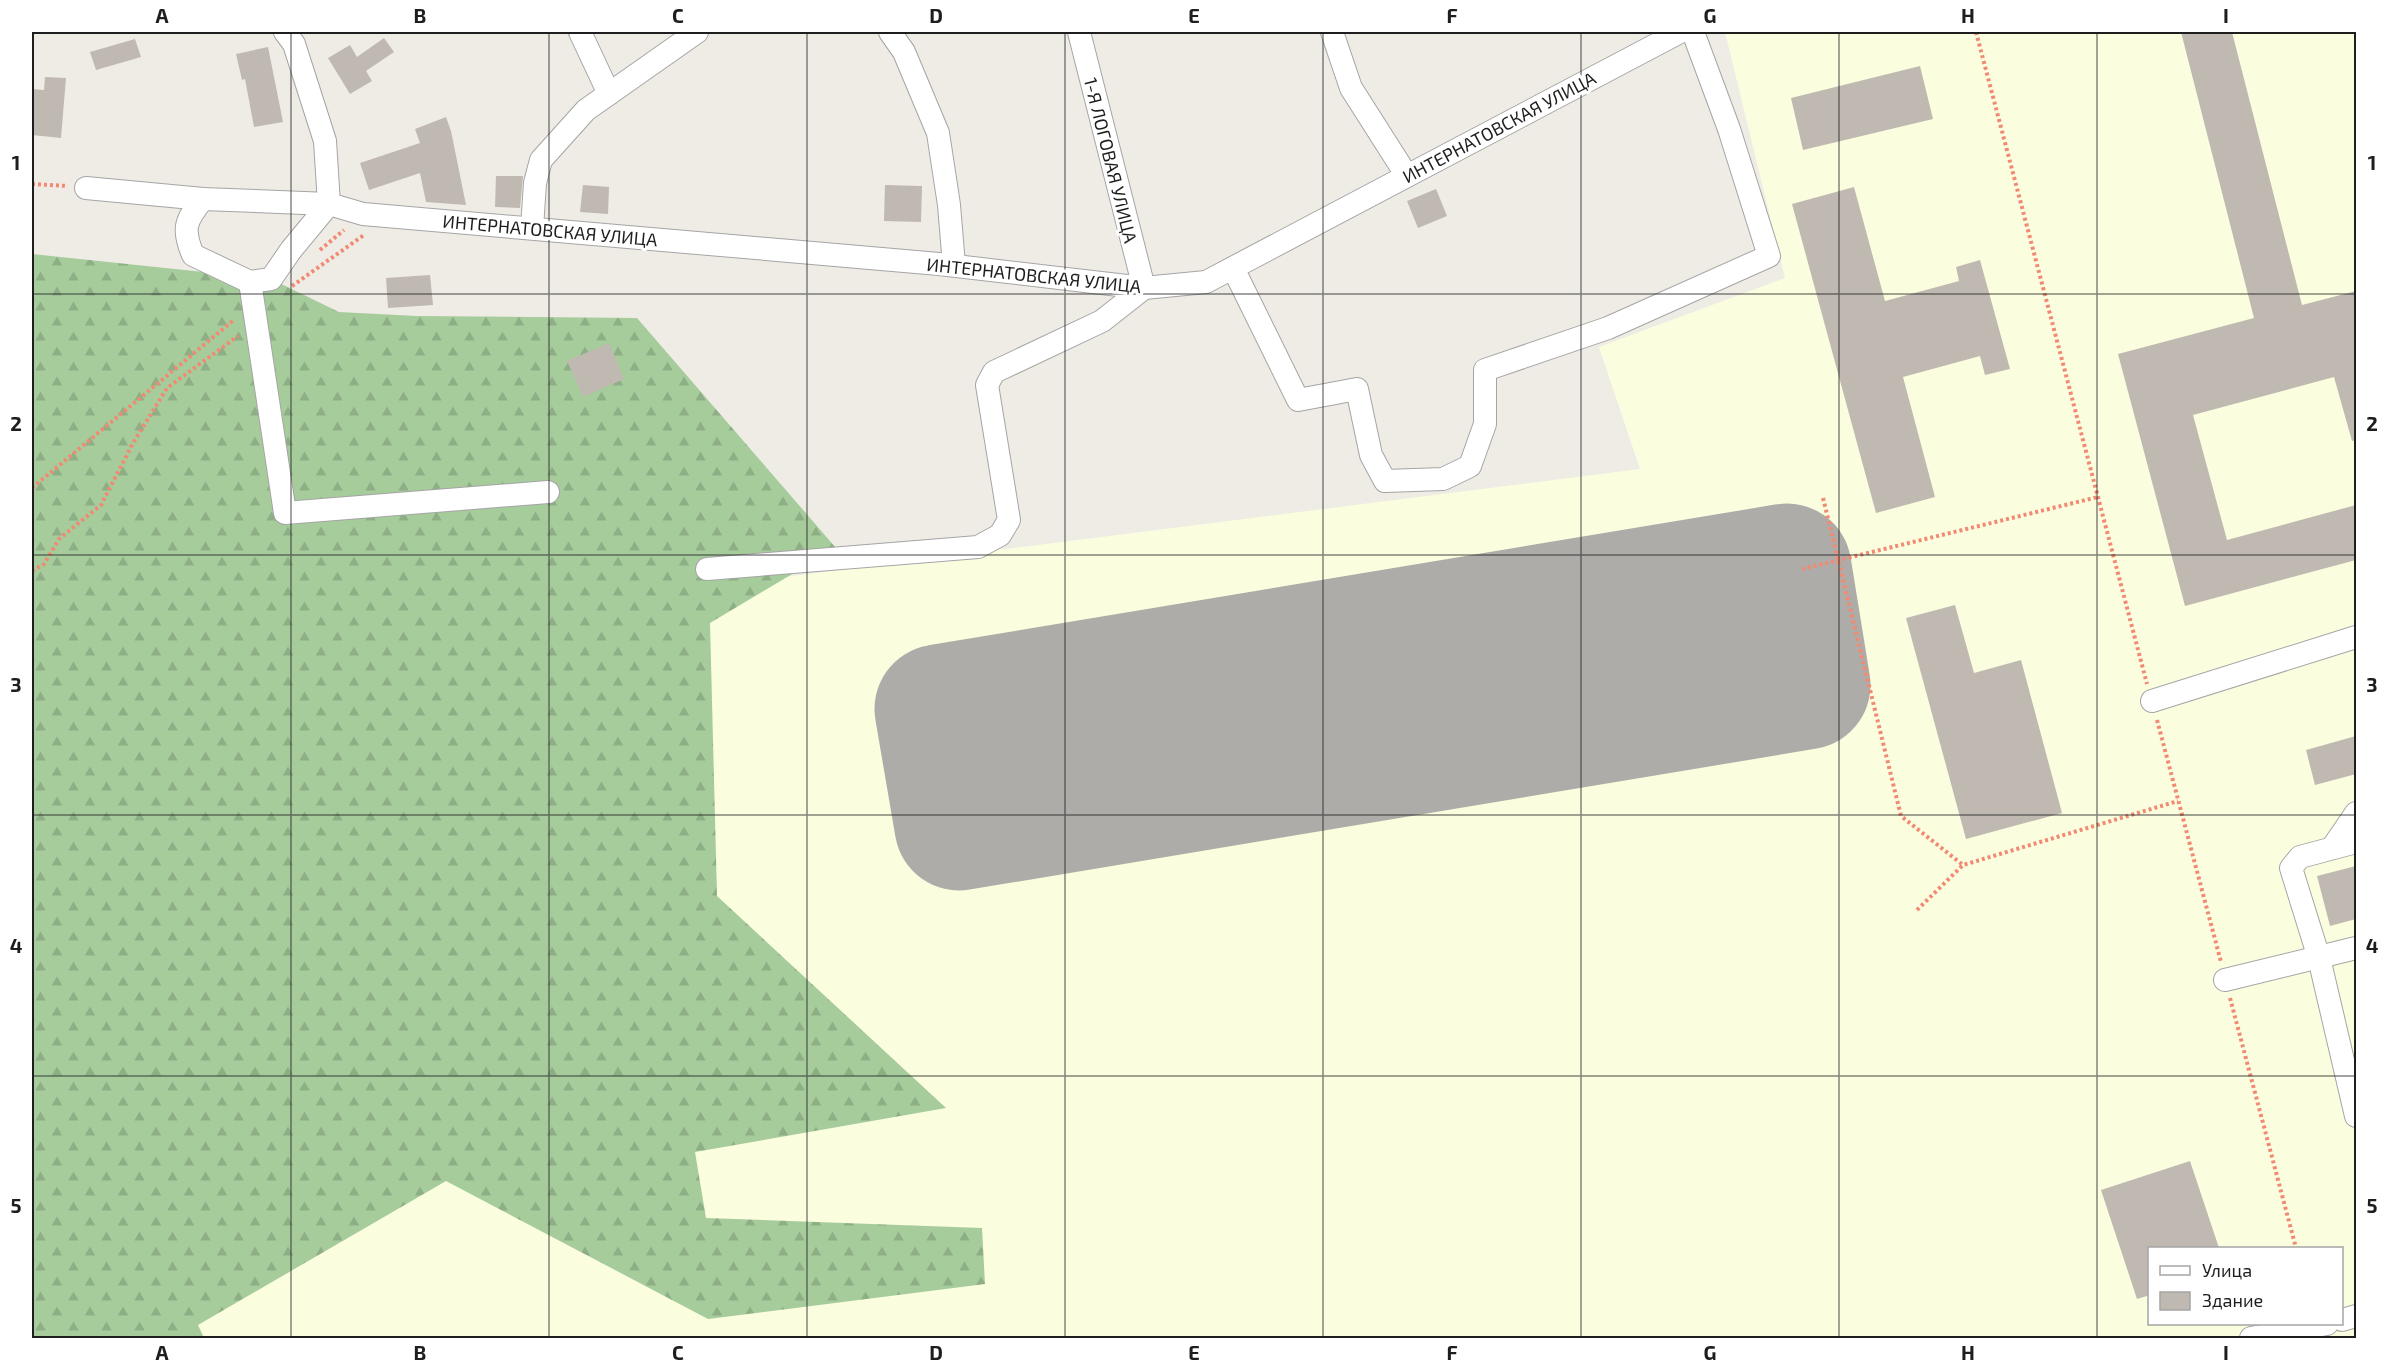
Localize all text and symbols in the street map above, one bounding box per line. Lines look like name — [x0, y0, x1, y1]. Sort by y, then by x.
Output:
text: A — [155, 3, 169, 27]
text: B — [414, 3, 426, 27]
text: C — [672, 3, 684, 27]
text: D — [929, 3, 943, 27]
text: E — [1188, 3, 1200, 27]
text: F — [1446, 3, 1458, 27]
text: G — [1704, 3, 1716, 27]
text: H — [1961, 3, 1975, 27]
text: I — [2223, 3, 2229, 27]
street label: ИНТЕРНАТОВСКАЯ УЛИЦА — [1399, 66, 1600, 187]
street label: 1-Я ЛОГОВАЯ УЛИЦА — [1080, 75, 1142, 246]
text: 1 — [12, 150, 20, 174]
text: 1 — [2368, 150, 2376, 174]
street label: ИНТЕРНАТОВСКАЯ УЛИЦА — [442, 210, 659, 250]
street label: ИНТЕРНАТОВСКАЯ УЛИЦА — [926, 253, 1143, 297]
text: 2 — [10, 411, 22, 435]
text: 2 — [2366, 411, 2378, 435]
text: 3 — [10, 672, 22, 696]
text: 3 — [2366, 672, 2378, 696]
text: 4 — [10, 933, 23, 957]
text: 4 — [2366, 933, 2379, 957]
text: 5 — [10, 1193, 22, 1217]
text: 5 — [2366, 1193, 2378, 1217]
legend — [2148, 1247, 2343, 1325]
text: Улица — [2202, 1259, 2252, 1281]
text: Здание — [2202, 1289, 2263, 1311]
text: A — [155, 1340, 169, 1364]
text: B — [414, 1340, 426, 1364]
text: C — [672, 1340, 684, 1364]
text: D — [929, 1340, 943, 1364]
text: E — [1188, 1340, 1200, 1364]
text: F — [1446, 1340, 1458, 1364]
text: G — [1704, 1340, 1716, 1364]
text: H — [1961, 1340, 1975, 1364]
text: I — [2223, 1340, 2229, 1364]

